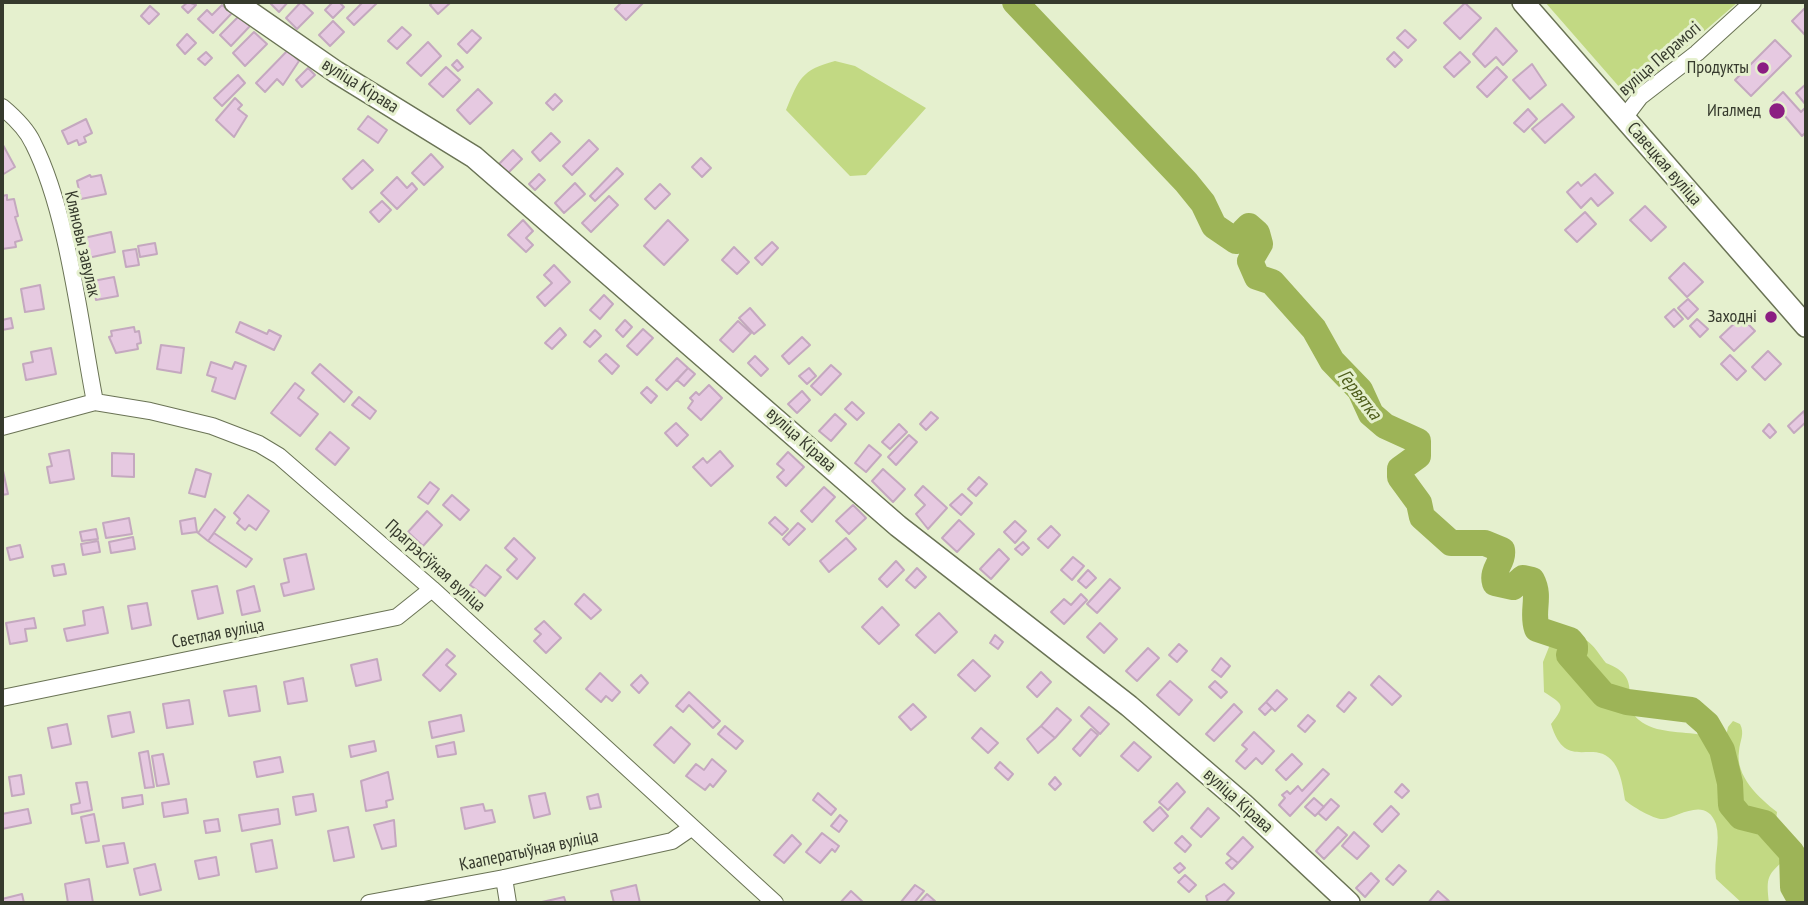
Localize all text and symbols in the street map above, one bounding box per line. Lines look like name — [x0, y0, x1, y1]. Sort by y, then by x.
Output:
street label: вуліца Перамогі — [1614, 17, 1706, 101]
street label: вуліца Кірава — [318, 54, 402, 118]
place label: Продукты — [1687, 57, 1749, 79]
marker: Продукты — [1755, 60, 1771, 76]
place label: Игалмед — [1707, 100, 1761, 122]
marker: Игалмед — [1767, 101, 1787, 121]
street label: Савецкая вуліца — [1622, 118, 1706, 210]
street label: Кляновы завулак — [59, 189, 105, 299]
place label: Заходні — [1707, 306, 1757, 328]
marker: Заходні — [1763, 309, 1779, 325]
water label: Гервятка — [1332, 365, 1386, 425]
street label: вуліца Кірава — [762, 403, 840, 477]
street label: Прагрэсіўная вуліца — [380, 515, 490, 617]
street label: Светлая вуліца — [170, 614, 266, 654]
street label: вуліца Кірава — [1199, 764, 1277, 838]
street label: Кааператыўная вуліца — [457, 826, 601, 876]

